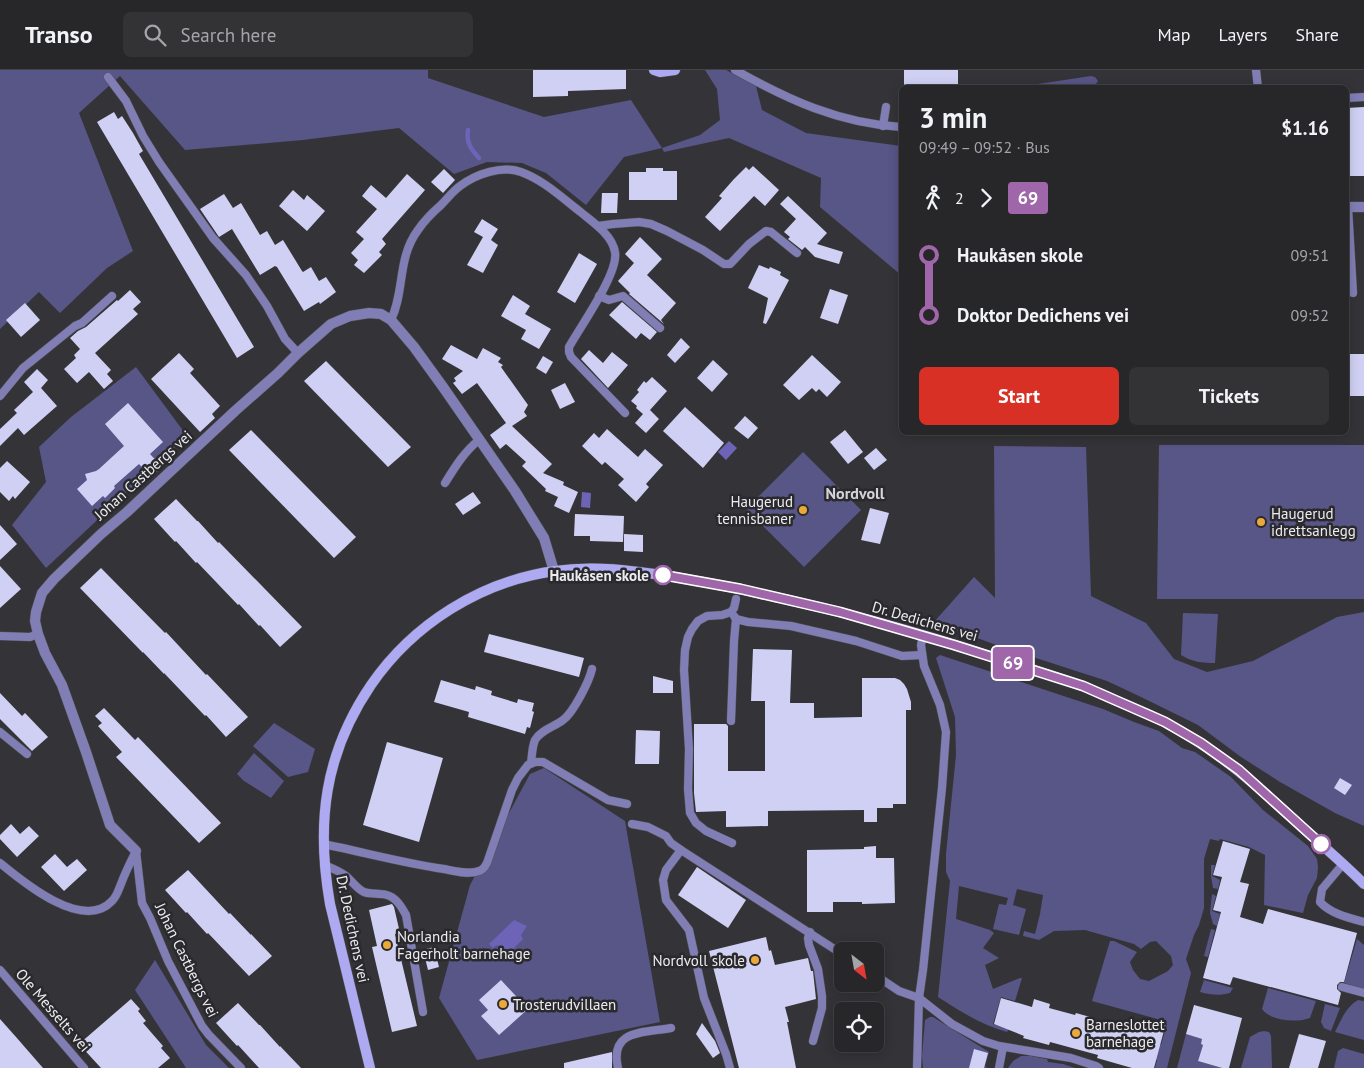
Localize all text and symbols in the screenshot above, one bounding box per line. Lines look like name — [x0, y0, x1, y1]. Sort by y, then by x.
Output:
search box — [123, 12, 473, 57]
text: Transo — [25, 19, 93, 50]
icon: search — [141, 21, 169, 49]
text: Search here — [181, 23, 276, 47]
text: Map — [1158, 23, 1190, 46]
text: Layers — [1218, 23, 1267, 46]
text: Share — [1295, 23, 1339, 46]
text: 3 min — [919, 99, 987, 136]
text: $1.16 — [1281, 116, 1329, 140]
text: 09:49 – 09:52 · Bus — [919, 137, 1050, 157]
icon: walk — [919, 184, 947, 212]
icon: forward — [972, 184, 1000, 212]
text: 69 — [1018, 186, 1038, 209]
text: 2 — [955, 188, 964, 208]
text: Haukåsen skole — [957, 243, 1083, 267]
text: 09:51 — [1291, 245, 1329, 265]
text: Doktor Dedichens vei — [957, 303, 1129, 327]
text: 09:52 — [1291, 305, 1329, 325]
button: Start — [919, 367, 1119, 425]
button: Tickets — [1129, 367, 1329, 425]
street label: Johan Castbergs vei — [89, 426, 196, 525]
district label: Nordvoll — [826, 483, 885, 503]
place label: Haugerud tennisbaner — [717, 492, 793, 528]
marker: Haugerud tennisbaner — [797, 504, 809, 516]
place label: Haugerud idrettsanlegg — [1271, 504, 1356, 540]
marker: Haugerud idrettsanlegg — [1255, 516, 1267, 528]
marker: Haukåsen skole — [653, 565, 673, 585]
place label: Haukåsen skole — [549, 566, 649, 585]
street label: Dr. Dedichens vei — [870, 597, 980, 645]
line badge: 69 — [990, 647, 1036, 679]
text: 69 — [1003, 651, 1023, 674]
unlabelled marker — [1311, 834, 1331, 854]
street label: Dr. Dedichens vei — [332, 874, 374, 984]
street label: Johan Castbergs vei — [151, 899, 223, 1020]
place label: Norlandia Fagerholt barnehage — [397, 927, 530, 963]
marker: Norlandia Fagerholt barnehage — [381, 939, 393, 951]
north arrow — [834, 942, 884, 992]
map controls — [834, 942, 884, 1052]
place label: Nordvoll skole — [652, 951, 745, 970]
marker: Nordvoll skole — [749, 954, 761, 966]
street label: Ole Messelts vei — [12, 964, 94, 1056]
place label: Trosterudvillaen — [513, 995, 616, 1014]
marker: Trosterudvillaen — [497, 998, 509, 1010]
button: locate — [834, 1002, 884, 1052]
place label: Barneslottet barnehage — [1086, 1015, 1165, 1051]
marker: Barneslottet barnehage — [1070, 1027, 1082, 1039]

